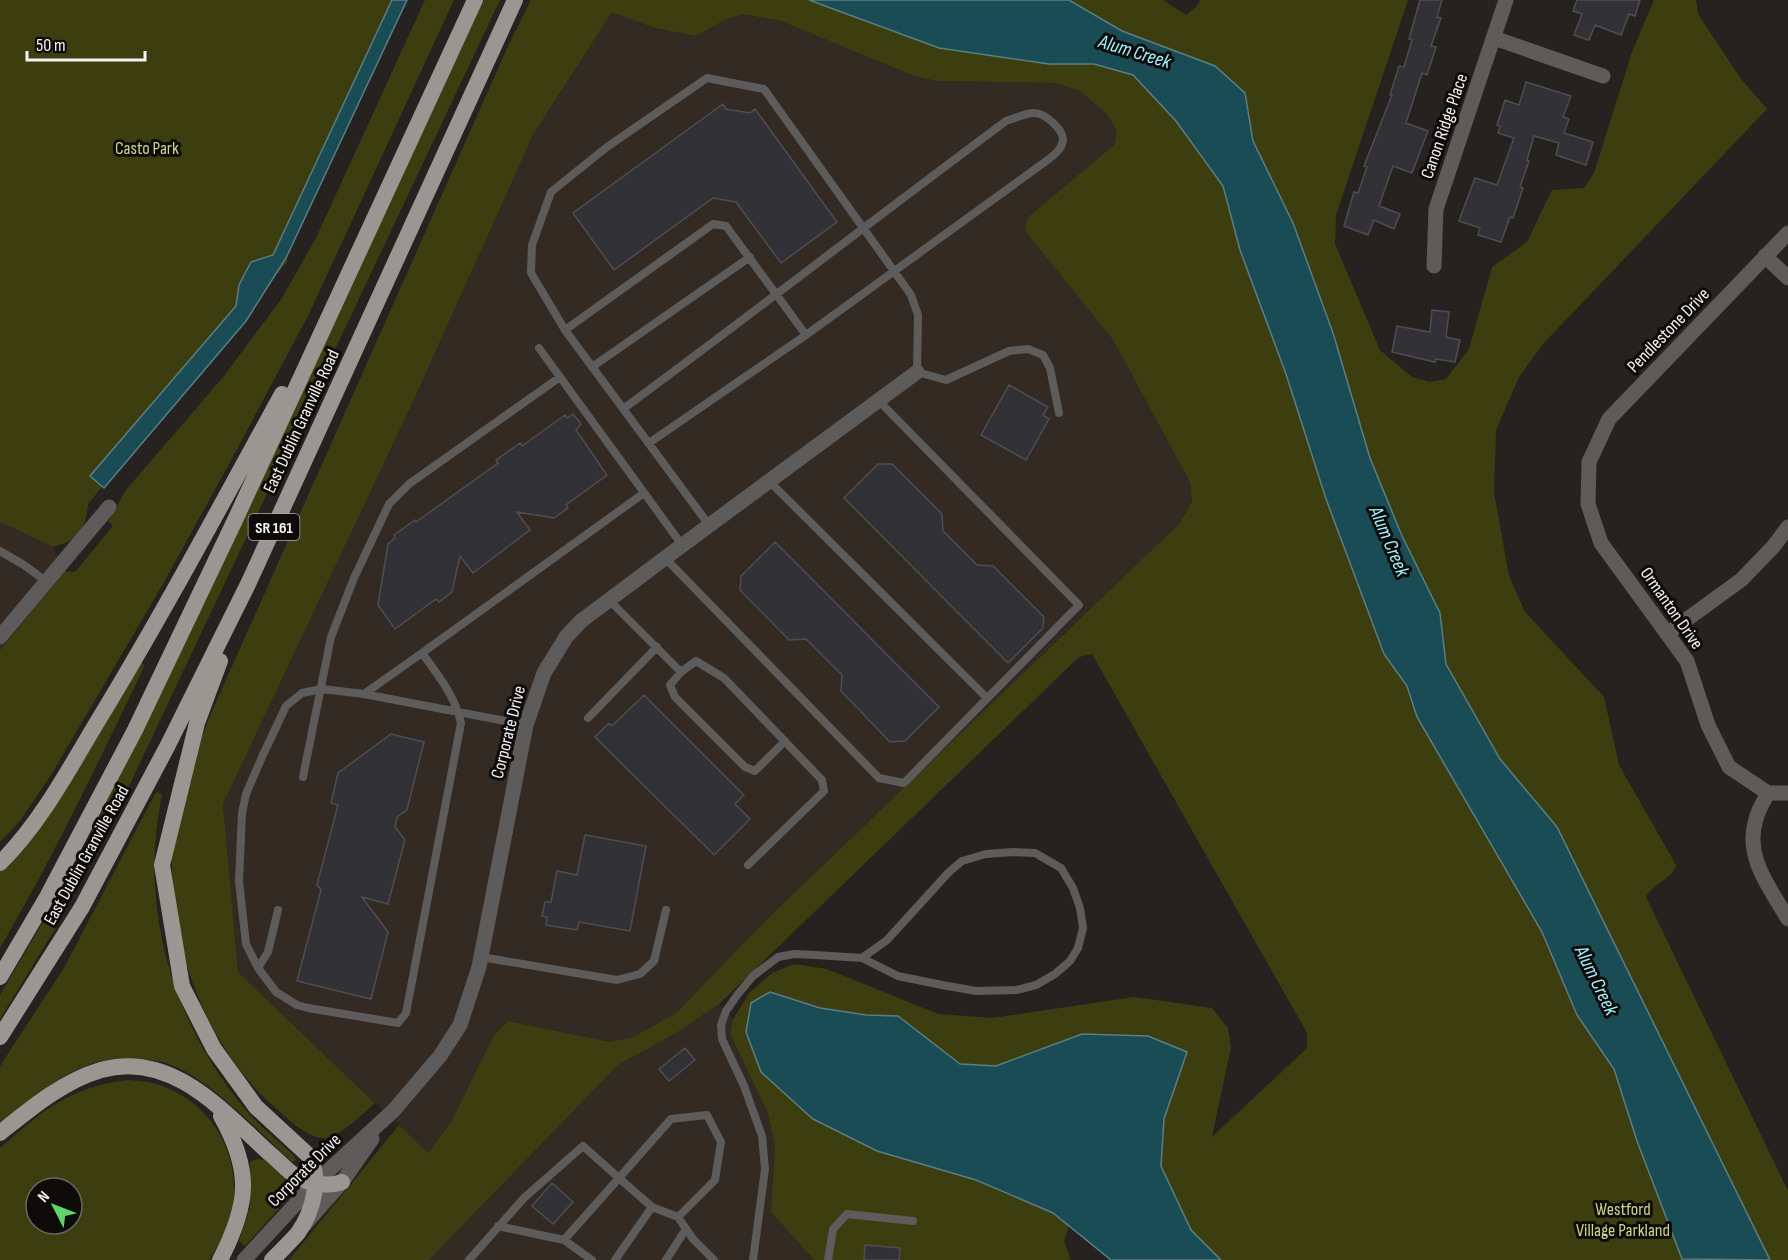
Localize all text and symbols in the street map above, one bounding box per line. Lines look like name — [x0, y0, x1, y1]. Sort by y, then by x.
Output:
scale bar — [27, 24, 146, 62]
water label: Alum Creek — [1095, 29, 1174, 74]
text: 50 m — [36, 35, 66, 56]
street label: Canon Ridge Place — [1417, 71, 1472, 181]
park label: Casto Park — [115, 138, 179, 159]
street label: Pendlestone Drive — [1623, 284, 1714, 377]
street label: East Dublin Granville Road — [259, 346, 344, 496]
water label: Alum Creek — [1363, 502, 1415, 581]
road number: SR 161 — [248, 514, 300, 540]
street label: Ormanton Drive — [1636, 563, 1707, 653]
street label: Corporate Drive — [487, 684, 530, 781]
street label: East Dublin Granville Road — [39, 782, 133, 929]
water label: Alum Creek — [1569, 941, 1623, 1019]
street label: Corporate Drive — [263, 1129, 345, 1211]
north arrow — [24, 1176, 84, 1236]
text: N — [34, 1187, 54, 1206]
park label: Westford Village Parkland — [1576, 1199, 1670, 1241]

